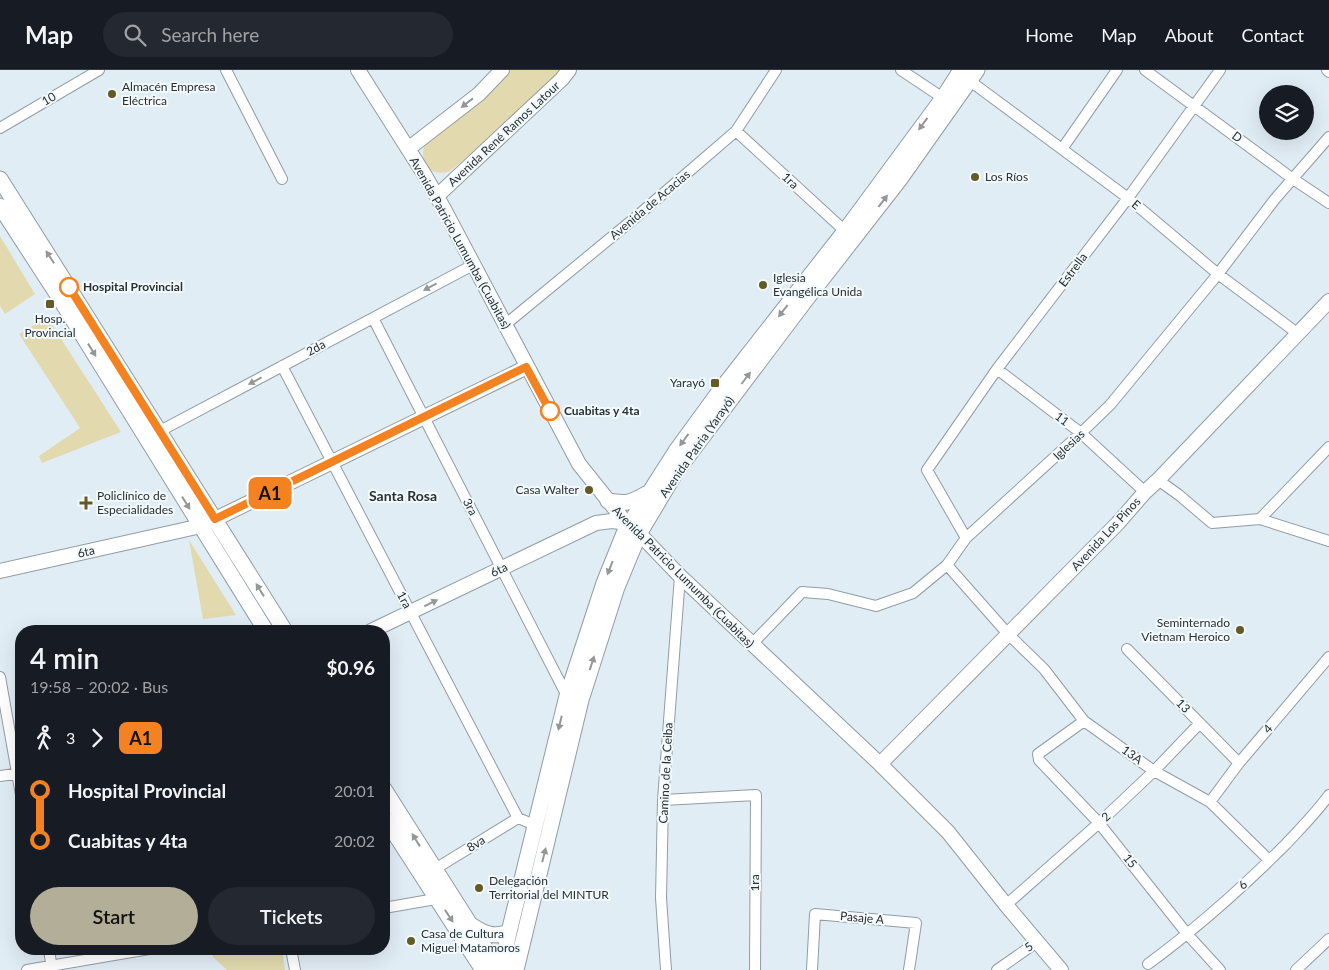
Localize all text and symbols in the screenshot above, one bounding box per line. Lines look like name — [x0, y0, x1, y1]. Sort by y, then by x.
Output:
search box — [103, 12, 453, 57]
text: Map — [25, 20, 73, 49]
icon: search — [121, 21, 149, 49]
text: Search here — [161, 23, 259, 46]
text: Home — [1025, 24, 1073, 46]
text: Map — [1101, 24, 1137, 46]
text: About — [1165, 24, 1214, 46]
text: Contact — [1242, 24, 1304, 46]
street label: Avenida René Ramos Latour — [445, 77, 563, 189]
place label: Almacén Empresa Eléctrica — [122, 79, 216, 108]
map controls — [1259, 85, 1314, 140]
button: layers — [1259, 85, 1314, 140]
marker: Almacén Empresa Eléctrica — [106, 88, 118, 100]
street label: 10 — [39, 89, 59, 109]
one-way arrow — [461, 98, 474, 109]
one-way arrow — [918, 118, 928, 131]
street label: D — [1229, 128, 1245, 145]
street label: Avenida Patricio Lumumba (Cuabitas) — [407, 154, 514, 331]
street label: Avenida de Acacias — [606, 167, 693, 243]
street label: 1ra — [779, 169, 802, 192]
place label: Los Ríos — [985, 169, 1028, 184]
marker: Los Ríos — [969, 171, 981, 183]
one-way arrow — [878, 195, 889, 208]
street label: E — [1129, 197, 1144, 213]
one-way arrow — [45, 250, 55, 264]
street label: Estrella — [1055, 250, 1090, 290]
place label: Iglesia Evangélica Unida — [773, 270, 862, 299]
marker: Hospital Provincial — [59, 277, 79, 297]
place label: Hospital Provincial — [83, 279, 183, 294]
marker: Iglesia Evangélica Unida — [757, 279, 769, 291]
one-way arrow — [423, 283, 436, 292]
marker: Hosp. Provincial — [44, 298, 56, 310]
one-way arrow — [778, 304, 789, 317]
place label: Hosp. Provincial — [24, 311, 76, 340]
street label: 2da — [304, 336, 328, 359]
one-way arrow — [87, 344, 96, 357]
one-way arrow — [741, 372, 752, 385]
place label: Yarayó — [670, 375, 705, 390]
one-way arrow — [249, 376, 262, 385]
marker: Yarayó — [709, 377, 721, 389]
street label: Avenida Patria (Yarayó) — [656, 393, 737, 500]
marker: Cuabitas y 4ta — [540, 401, 560, 421]
place label: Cuabitas y 4ta — [564, 403, 639, 418]
street label: 11 — [1052, 408, 1072, 429]
street label: Iglesias — [1050, 426, 1088, 463]
one-way arrow — [679, 433, 689, 447]
line badge: A1 — [248, 477, 292, 509]
text: A1 — [259, 482, 281, 504]
place label: Casa Walter — [515, 482, 580, 497]
marker: Casa Walter — [583, 484, 595, 496]
district label: Santa Rosa — [369, 487, 437, 504]
place label: Policlínico de Especialidades — [97, 488, 173, 517]
street label: Avenida Los Pinos — [1068, 494, 1143, 573]
marker: Policlínico de Especialidades — [79, 496, 93, 510]
street label: 3ra — [460, 496, 481, 518]
one-way arrow — [182, 497, 191, 510]
street label: Avenida Patricio Lumumba (Cuabitas) — [609, 503, 757, 651]
street label: 6ta — [76, 542, 96, 561]
street label: 6ta — [488, 559, 510, 580]
one-way arrow — [605, 561, 613, 575]
one-way arrow — [255, 583, 264, 597]
street label: 1ra — [394, 589, 415, 611]
one-way arrow — [424, 598, 438, 606]
place label: Seminternado Vietnam Heroico — [1141, 615, 1230, 644]
marker: Seminternado Vietnam Heroico — [1234, 624, 1246, 636]
text: 4 min — [30, 641, 99, 675]
text: $0.96 — [326, 656, 375, 679]
one-way arrow — [589, 656, 597, 671]
text: 19:58 – 20:02 · Bus — [30, 677, 168, 696]
street label: 13 — [1173, 695, 1194, 716]
one-way arrow — [556, 715, 564, 730]
street label: 4 — [1260, 721, 1276, 736]
street label: Camino de la Ceiba — [655, 722, 676, 824]
icon: walk — [30, 724, 58, 752]
icon: forward — [83, 724, 111, 752]
text: A1 — [129, 727, 152, 749]
text: 3 — [66, 728, 75, 747]
street label: 13A — [1119, 742, 1146, 768]
text: Hospital Provincial — [68, 779, 226, 802]
text: 20:01 — [334, 781, 375, 800]
street label: 2 — [1098, 809, 1113, 824]
text: Cuabitas y 4ta — [68, 829, 188, 852]
text: 20:02 — [334, 831, 375, 850]
street label: 8va — [464, 832, 488, 855]
one-way arrow — [412, 834, 421, 847]
one-way arrow — [540, 847, 548, 862]
street label: 15 — [1120, 851, 1141, 871]
place label: Delegación Territorial del MINTUR — [489, 873, 609, 902]
street label: 1ra — [747, 874, 762, 892]
street label: 6 — [1235, 877, 1250, 893]
marker: Delegación Territorial del MINTUR — [473, 882, 485, 894]
button: Start — [30, 887, 198, 945]
button: Tickets — [208, 887, 375, 945]
street label: Pasaje A — [839, 908, 886, 927]
one-way arrow — [444, 909, 453, 923]
place label: Casa de Cultura Miguel Matamoros — [421, 926, 520, 955]
marker: Casa de Cultura Miguel Matamoros — [405, 935, 417, 947]
street label: 5 — [1021, 938, 1036, 955]

